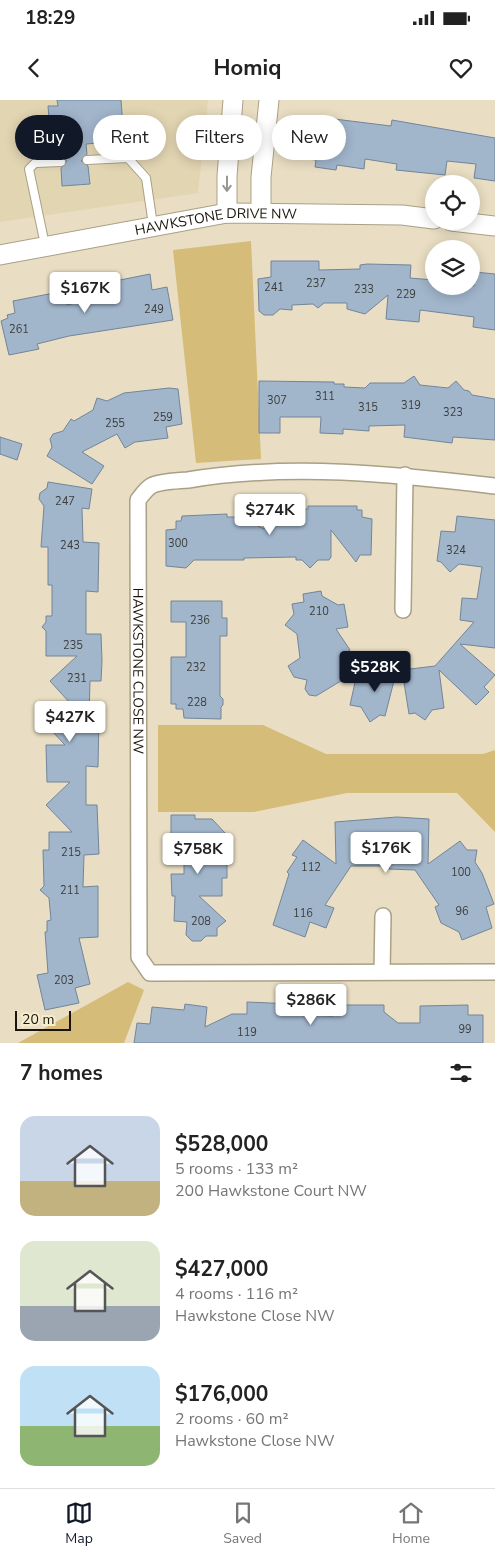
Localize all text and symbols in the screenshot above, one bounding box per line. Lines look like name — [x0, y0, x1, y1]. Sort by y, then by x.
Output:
text: 18:29 — [25, 5, 75, 31]
text: Homiq — [214, 53, 281, 83]
icon: back — [20, 54, 48, 82]
icon: heart — [447, 54, 475, 82]
chip: Buy — [15, 115, 83, 160]
chip: Rent — [93, 115, 166, 160]
chip: Filters — [176, 115, 262, 160]
chip: New — [272, 115, 346, 160]
one-way arrow — [222, 175, 232, 191]
map controls — [425, 175, 480, 295]
button: locate — [425, 175, 480, 230]
street label: HAWKSTONE DRIVE NW — [133, 203, 298, 239]
button: layers — [425, 240, 480, 295]
pin: $167K — [50, 272, 120, 314]
house number: 237 — [306, 276, 326, 291]
text: $167K — [60, 277, 110, 299]
house number: 241 — [264, 280, 284, 295]
house number: 233 — [354, 282, 374, 297]
house number: 229 — [396, 287, 416, 302]
house number: 249 — [144, 302, 164, 317]
house number: 261 — [9, 322, 29, 337]
house number: 311 — [315, 389, 335, 404]
house number: 307 — [267, 393, 287, 408]
house number: 319 — [401, 398, 421, 413]
house number: 315 — [358, 400, 378, 415]
house number: 323 — [443, 405, 463, 420]
house number: 259 — [153, 410, 173, 425]
house number: 255 — [105, 416, 125, 431]
house number: 247 — [55, 494, 75, 509]
pin: $274K — [235, 494, 305, 536]
text: $274K — [245, 499, 295, 521]
house number: 300 — [168, 536, 188, 551]
house number: 243 — [60, 538, 80, 553]
house number: 324 — [446, 543, 466, 558]
street label: HAWKSTONE CLOSE NW — [129, 588, 148, 755]
house number: 210 — [309, 604, 329, 619]
house number: 236 — [190, 613, 210, 628]
house number: 235 — [63, 638, 83, 653]
pin: $528K — [340, 650, 410, 693]
text: $528K — [350, 656, 400, 678]
house number: 232 — [186, 660, 206, 675]
house number: 231 — [67, 671, 87, 686]
house number: 228 — [187, 695, 207, 710]
pin: $427K — [35, 700, 105, 743]
text: $427K — [45, 706, 95, 728]
pin: $758K — [163, 832, 233, 875]
pin: $176K — [351, 832, 421, 874]
text: $176K — [361, 837, 411, 859]
text: $758K — [173, 838, 223, 860]
house number: 215 — [61, 845, 81, 860]
house number: 112 — [301, 860, 321, 875]
house number: 100 — [451, 865, 471, 880]
house number: 211 — [60, 883, 80, 898]
house number: 96 — [455, 904, 469, 919]
house number: 116 — [293, 906, 313, 921]
house number: 208 — [191, 914, 211, 929]
house number: 203 — [54, 973, 74, 988]
pin: $286K — [276, 984, 346, 1026]
text: $286K — [286, 989, 336, 1011]
scale bar — [15, 1008, 71, 1031]
text: 20 m — [22, 1010, 54, 1029]
house number: 99 — [458, 1022, 472, 1037]
house number: 119 — [237, 1025, 257, 1040]
text: 7 homes — [20, 1059, 103, 1087]
icon: filters — [447, 1059, 475, 1087]
text: $528,000 — [175, 1130, 268, 1158]
icon: home — [60, 1136, 120, 1196]
text: 5 rooms · 133 m² — [175, 1158, 298, 1180]
text: 200 Hawkstone Court NW — [175, 1180, 367, 1202]
text: $427,000 — [175, 1255, 268, 1283]
icon: home — [60, 1261, 120, 1321]
text: 4 rooms · 116 m² — [175, 1283, 298, 1305]
text: Hawkstone Close NW — [175, 1305, 335, 1327]
text: $176,000 — [175, 1380, 268, 1408]
icon: home — [60, 1386, 120, 1446]
text: 2 rooms · 60 m² — [175, 1408, 288, 1430]
text: Hawkstone Close NW — [175, 1430, 335, 1452]
tab: Map — [65, 1499, 93, 1548]
tab: Saved — [223, 1499, 262, 1548]
tab: Home — [392, 1499, 430, 1548]

